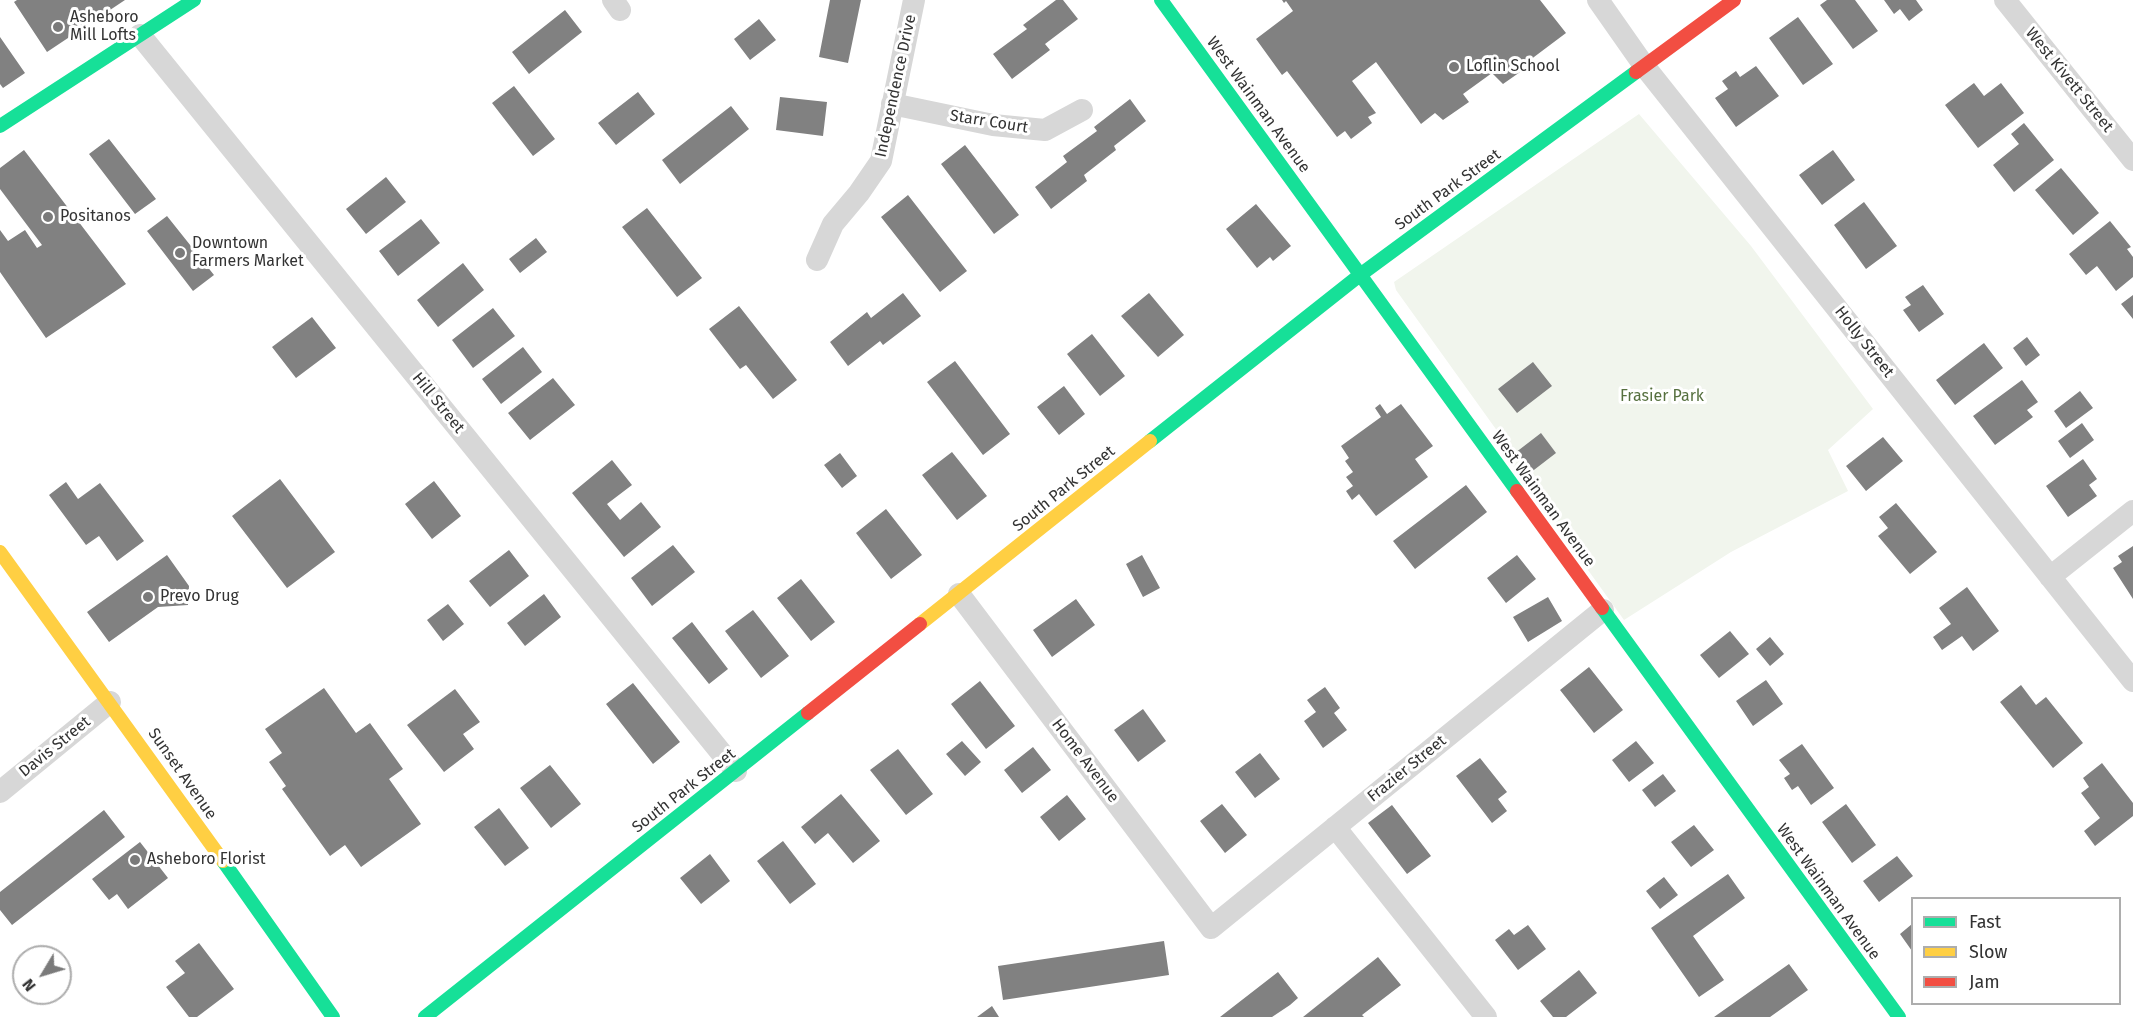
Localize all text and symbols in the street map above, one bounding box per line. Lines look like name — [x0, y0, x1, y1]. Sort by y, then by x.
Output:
place label: Asheboro Mill Lofts — [70, 8, 139, 46]
street label: Independence Drive — [871, 13, 921, 159]
marker: Asheboro Mill Lofts — [51, 20, 65, 34]
street label: West Kivett Street — [2021, 24, 2117, 136]
street label: West Wainman Avenue — [1202, 33, 1314, 177]
place label: Loflin School — [1466, 57, 1560, 77]
marker: Loflin School — [1447, 60, 1461, 74]
street label: Starr Court — [949, 106, 1029, 138]
street label: South Park Street — [1391, 145, 1505, 235]
place label: Positanos — [60, 207, 131, 227]
marker: Positanos — [41, 210, 55, 224]
place label: Downtown Farmers Market — [192, 234, 304, 272]
marker: Downtown Farmers Market — [173, 246, 187, 260]
street label: Holly Street — [1830, 303, 1898, 381]
street label: Hill Street — [408, 369, 468, 437]
park label: Frasier Park — [1620, 387, 1704, 407]
street label: West Wainman Avenue — [1487, 427, 1599, 571]
street label: South Park Street — [1009, 442, 1119, 536]
place label: Prevo Drug — [160, 587, 239, 607]
marker: Prevo Drug — [141, 590, 155, 604]
street label: Davis Street — [15, 712, 95, 782]
street label: Home Avenue — [1047, 715, 1123, 807]
street label: Sunset Avenue — [144, 725, 220, 823]
street label: Frazier Street — [1364, 731, 1450, 807]
street label: South Park Street — [628, 745, 740, 837]
street label: West Wainman Avenue — [1772, 820, 1884, 964]
place label: Asheboro Florist — [147, 850, 265, 870]
marker: Asheboro Florist — [128, 853, 142, 867]
legend — [1911, 897, 2121, 1005]
text: Fast — [1969, 911, 2001, 933]
text: Slow — [1969, 941, 2007, 963]
north arrow — [12, 945, 72, 1005]
text: Jam — [1969, 971, 2000, 993]
text: N — [18, 975, 40, 995]

